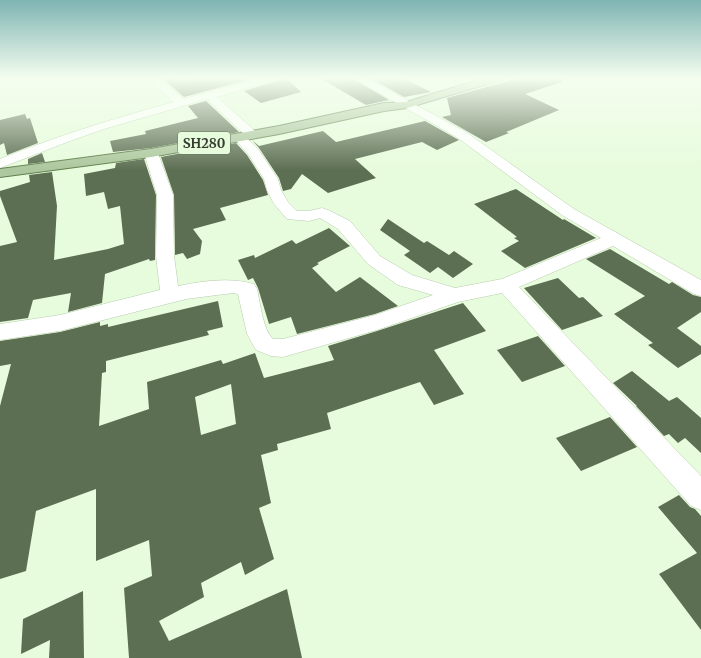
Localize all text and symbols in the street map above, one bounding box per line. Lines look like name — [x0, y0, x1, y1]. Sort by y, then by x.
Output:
road number: SH280 — [178, 132, 230, 154]

